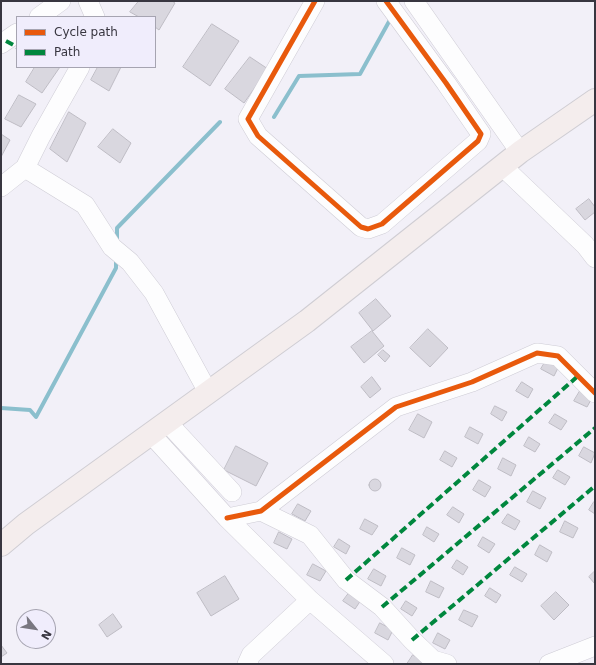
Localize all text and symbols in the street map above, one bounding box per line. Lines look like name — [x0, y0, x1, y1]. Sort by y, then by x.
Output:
legend — [16, 16, 156, 68]
text: Cycle path — [54, 25, 118, 39]
text: Path — [54, 45, 80, 59]
north arrow — [16, 609, 56, 649]
text: N — [38, 628, 54, 642]

